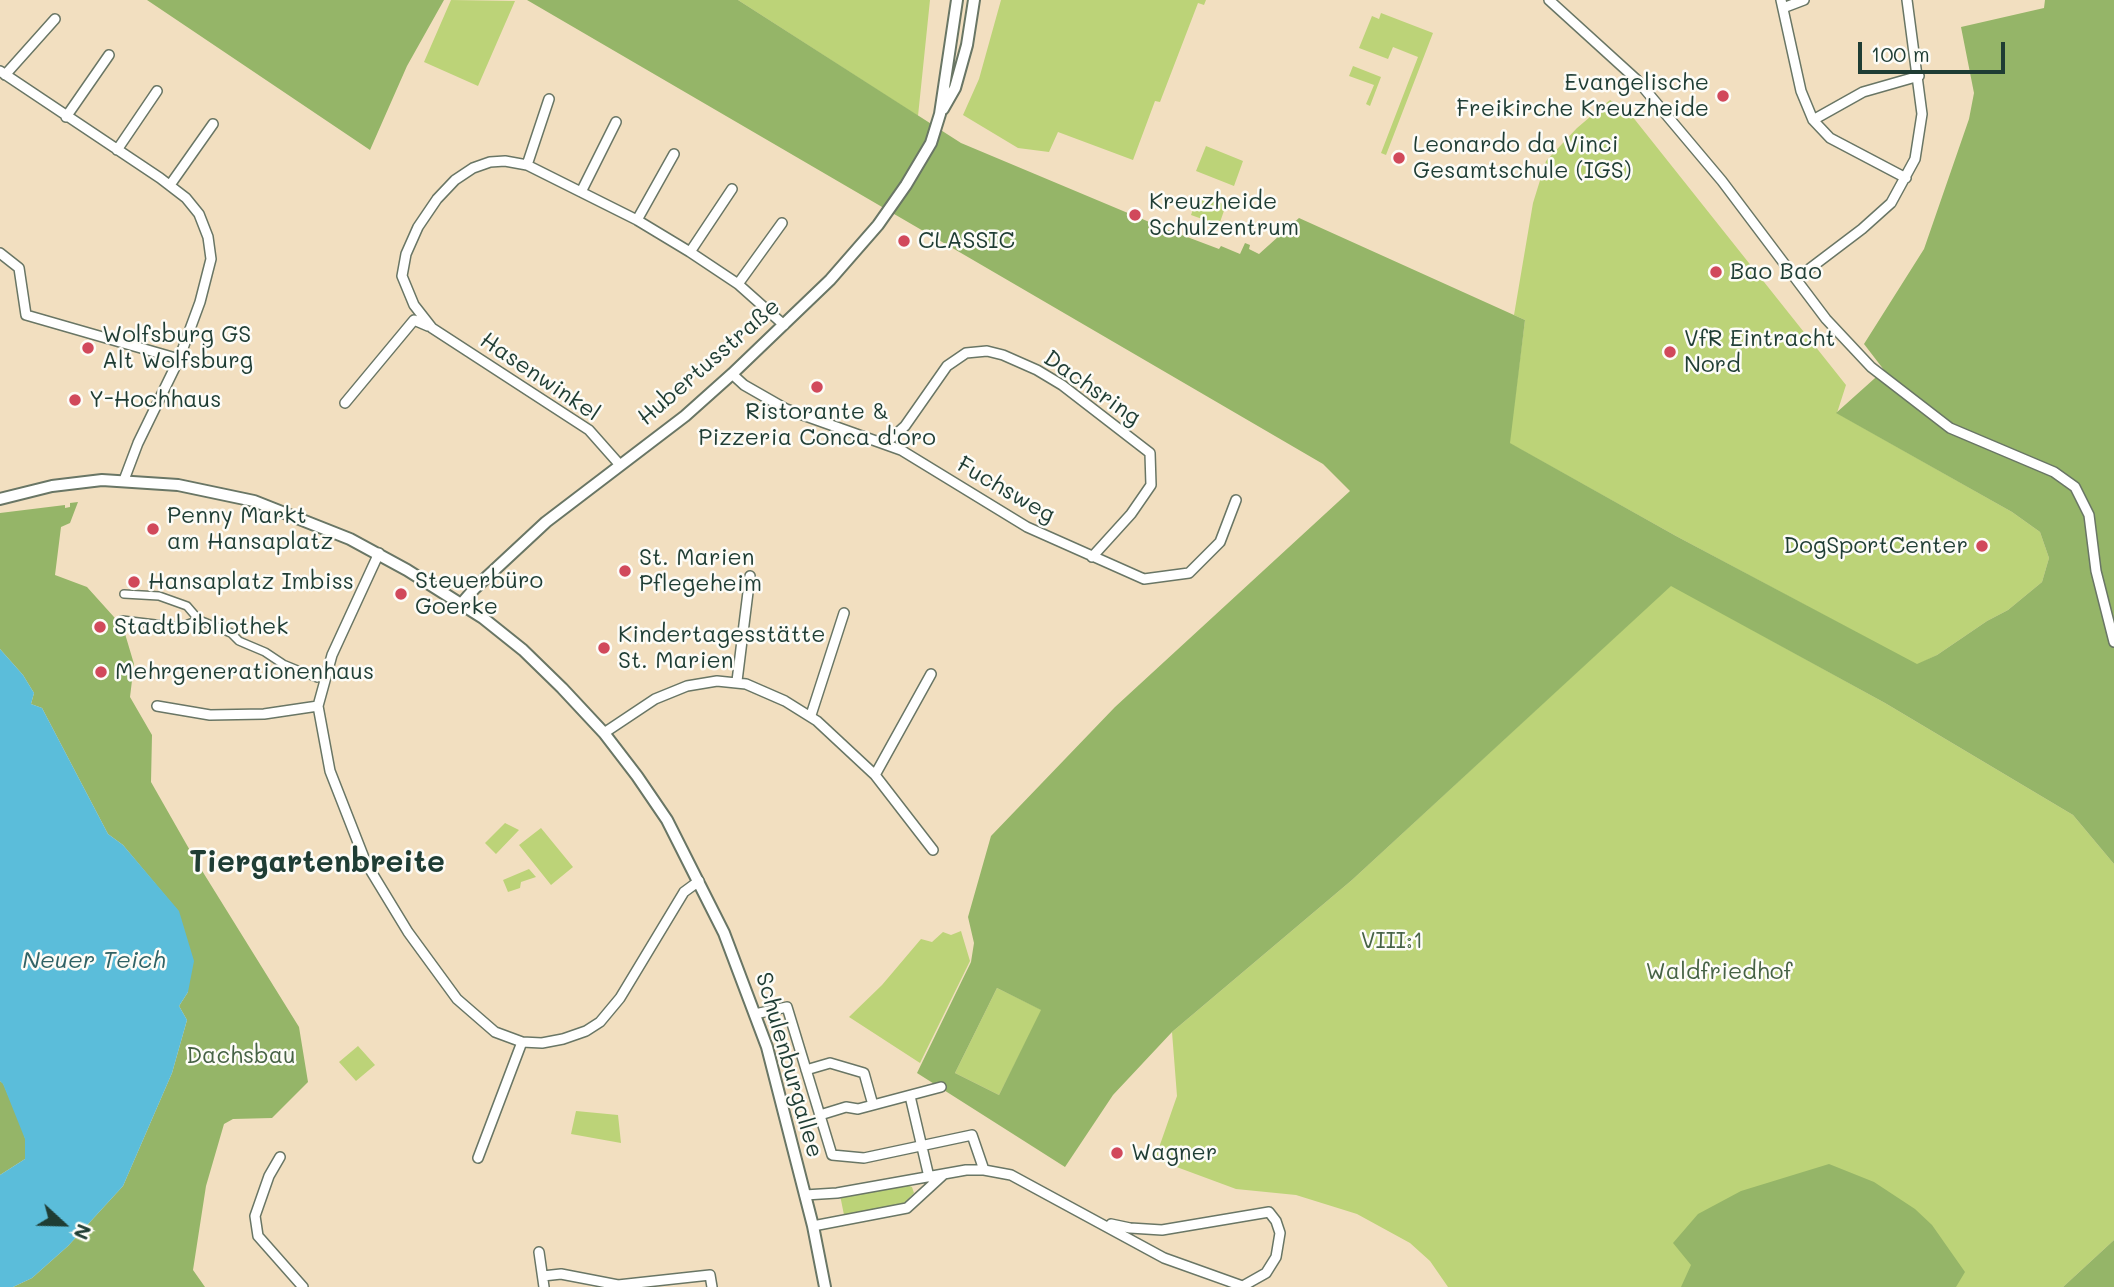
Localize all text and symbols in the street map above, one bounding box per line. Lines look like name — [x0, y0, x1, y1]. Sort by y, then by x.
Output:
scale bar — [1862, 28, 2009, 72]
text: 100 m — [1871, 40, 1930, 67]
place label: Evangelische Freikirche Kreuzheide — [1456, 69, 1709, 123]
marker: Evangelische Freikirche Kreuzheide — [1715, 88, 1731, 104]
place label: Leonardo da Vinci Gesamtschule (IGS) — [1413, 131, 1632, 185]
marker: Leonardo da Vinci Gesamtschule (IGS) — [1391, 150, 1407, 166]
place label: Kreuzheide Schulzentrum — [1149, 188, 1299, 242]
marker: Kreuzheide Schulzentrum — [1127, 207, 1143, 223]
place label: CLASSIC — [918, 227, 1015, 255]
marker: CLASSIC — [896, 233, 912, 249]
place label: Bao Bao — [1730, 258, 1822, 286]
marker: Bao Bao — [1708, 264, 1724, 280]
street label: Hubertusstraße — [632, 293, 786, 431]
place label: Wolfsburg GS Alt Wolfsburg — [102, 321, 253, 375]
place label: VfR Eintracht Nord — [1684, 325, 1835, 379]
street label: Hasenwinkel — [475, 327, 605, 427]
marker: Wolfsburg GS Alt Wolfsburg — [80, 340, 96, 356]
street label: Dachsring — [1038, 344, 1146, 432]
marker: VfR Eintracht Nord — [1662, 344, 1678, 360]
marker: Ristorante & Pizzeria Conca d'oro — [809, 379, 825, 395]
place label: Y-Hochhaus — [89, 386, 221, 414]
marker: Y-Hochhaus — [67, 392, 83, 408]
place label: Ristorante & Pizzeria Conca d'oro — [698, 398, 936, 452]
street label: Fuchsweg — [952, 451, 1060, 529]
place label: Penny Markt am Hansaplatz — [167, 502, 333, 556]
marker: Penny Markt am Hansaplatz — [145, 521, 161, 537]
place label: DogSportCenter — [1783, 532, 1968, 560]
marker: DogSportCenter — [1974, 538, 1990, 554]
place label: St. Marien Pflegeheim — [639, 544, 762, 598]
marker: St. Marien Pflegeheim — [617, 563, 633, 579]
place label: Steuerbüro Goerke — [415, 567, 543, 621]
place label: Hansaplatz Imbiss — [148, 568, 354, 596]
marker: Hansaplatz Imbiss — [126, 574, 142, 590]
marker: Steuerbüro Goerke — [393, 586, 409, 602]
place label: Stadtbibliothek — [114, 613, 288, 641]
marker: Stadtbibliothek — [92, 619, 108, 635]
place label: Kindertagesstätte St. Marien — [618, 621, 825, 675]
marker: Kindertagesstätte St. Marien — [596, 640, 612, 656]
place label: Mehrgenerationenhaus — [115, 658, 374, 686]
marker: Mehrgenerationenhaus — [93, 664, 109, 680]
district label: Tiergartenbreite — [189, 845, 445, 881]
park label: VIII:1 — [1361, 927, 1423, 955]
water label: Neuer Teich — [22, 947, 166, 975]
park label: Waldfriedhof — [1646, 958, 1792, 986]
street label: Schulenburgallee — [749, 969, 829, 1161]
park label: Dachsbau — [186, 1042, 296, 1070]
place label: Wagner — [1131, 1139, 1217, 1167]
marker: Wagner — [1109, 1145, 1125, 1161]
north arrow — [28, 1189, 98, 1259]
text: N — [69, 1221, 97, 1243]

